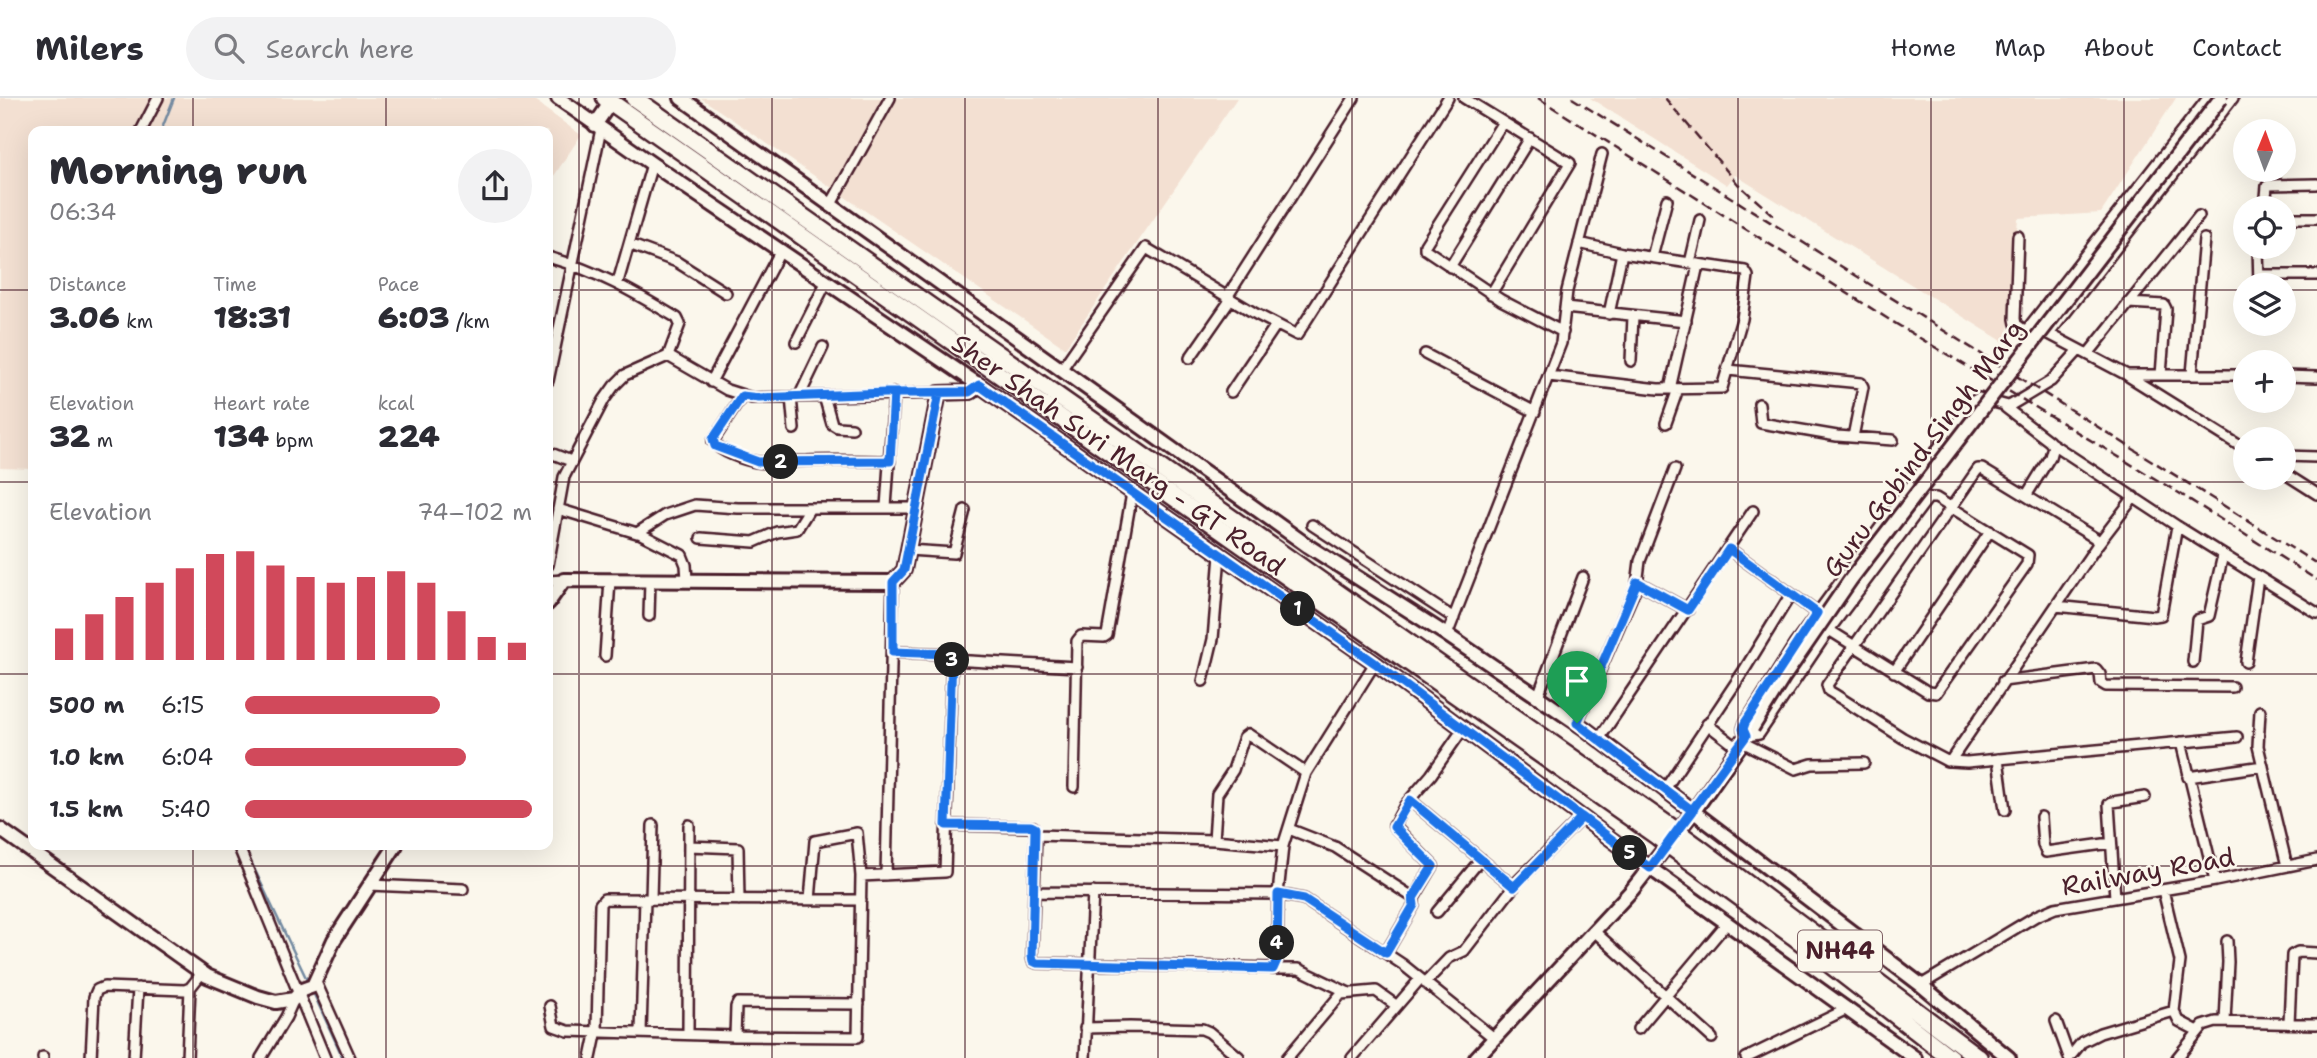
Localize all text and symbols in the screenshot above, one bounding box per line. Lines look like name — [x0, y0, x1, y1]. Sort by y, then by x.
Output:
search box — [186, 17, 676, 80]
text: Milers — [35, 26, 144, 71]
icon: search — [210, 29, 248, 67]
text: Search here — [266, 31, 414, 66]
text: Home — [1890, 32, 1956, 64]
text: Map — [1994, 32, 2046, 64]
text: About — [2084, 32, 2154, 64]
text: Contact — [2192, 32, 2282, 64]
north arrow — [2233, 119, 2296, 182]
map controls — [2233, 119, 2296, 490]
text: Morning run — [49, 145, 307, 196]
button: share — [458, 149, 532, 223]
button: locate — [2233, 196, 2296, 259]
text: 06:34 — [49, 197, 116, 227]
text: Distance — [49, 272, 127, 297]
text: Time — [213, 272, 257, 297]
text: Pace — [378, 272, 419, 297]
button: layers — [2233, 273, 2296, 336]
text: 3.06 — [49, 297, 120, 338]
text: 18:31 — [213, 297, 291, 338]
text: 6:03 — [378, 297, 450, 338]
text: km — [120, 309, 153, 334]
text: /km — [450, 309, 490, 334]
street label: Guru Gobind Singh Marg — [1814, 312, 2032, 584]
street label: Sher Shah Suri Marg - GT Road — [945, 325, 1293, 583]
button: + — [2233, 350, 2296, 413]
text: Elevation — [49, 391, 134, 416]
text: Heart rate — [213, 391, 310, 416]
text: kcal — [378, 391, 415, 416]
text: 32 — [49, 416, 90, 457]
text: 134 — [213, 416, 269, 457]
text: 224 — [378, 416, 440, 457]
button: − — [2233, 427, 2296, 490]
text: m — [90, 428, 113, 453]
text: bpm — [269, 428, 314, 453]
pin: 2 — [764, 444, 798, 480]
text: 2 — [774, 449, 787, 474]
text: Elevation — [49, 497, 152, 527]
text: 74–102 m — [417, 497, 532, 527]
pin: 1 — [1280, 592, 1316, 626]
text: 1 — [1293, 596, 1302, 621]
pin: 3 — [934, 642, 970, 678]
text: 3 — [945, 647, 958, 672]
pin — [1547, 651, 1607, 723]
icon: arrive — [1558, 662, 1596, 700]
text: 500 m — [49, 690, 124, 720]
text: 6:15 — [161, 690, 204, 720]
text: 1.0 km — [49, 742, 124, 772]
text: 6:04 — [161, 742, 213, 772]
text: 1.5 km — [49, 794, 123, 824]
text: 5:40 — [161, 794, 211, 824]
pin: 5 — [1612, 836, 1648, 870]
street label: Railway Road — [2059, 839, 2237, 903]
text: 5 — [1624, 840, 1635, 865]
pin: 4 — [1260, 926, 1294, 960]
text: 4 — [1270, 930, 1283, 955]
road number: NH44 — [1798, 930, 1882, 972]

